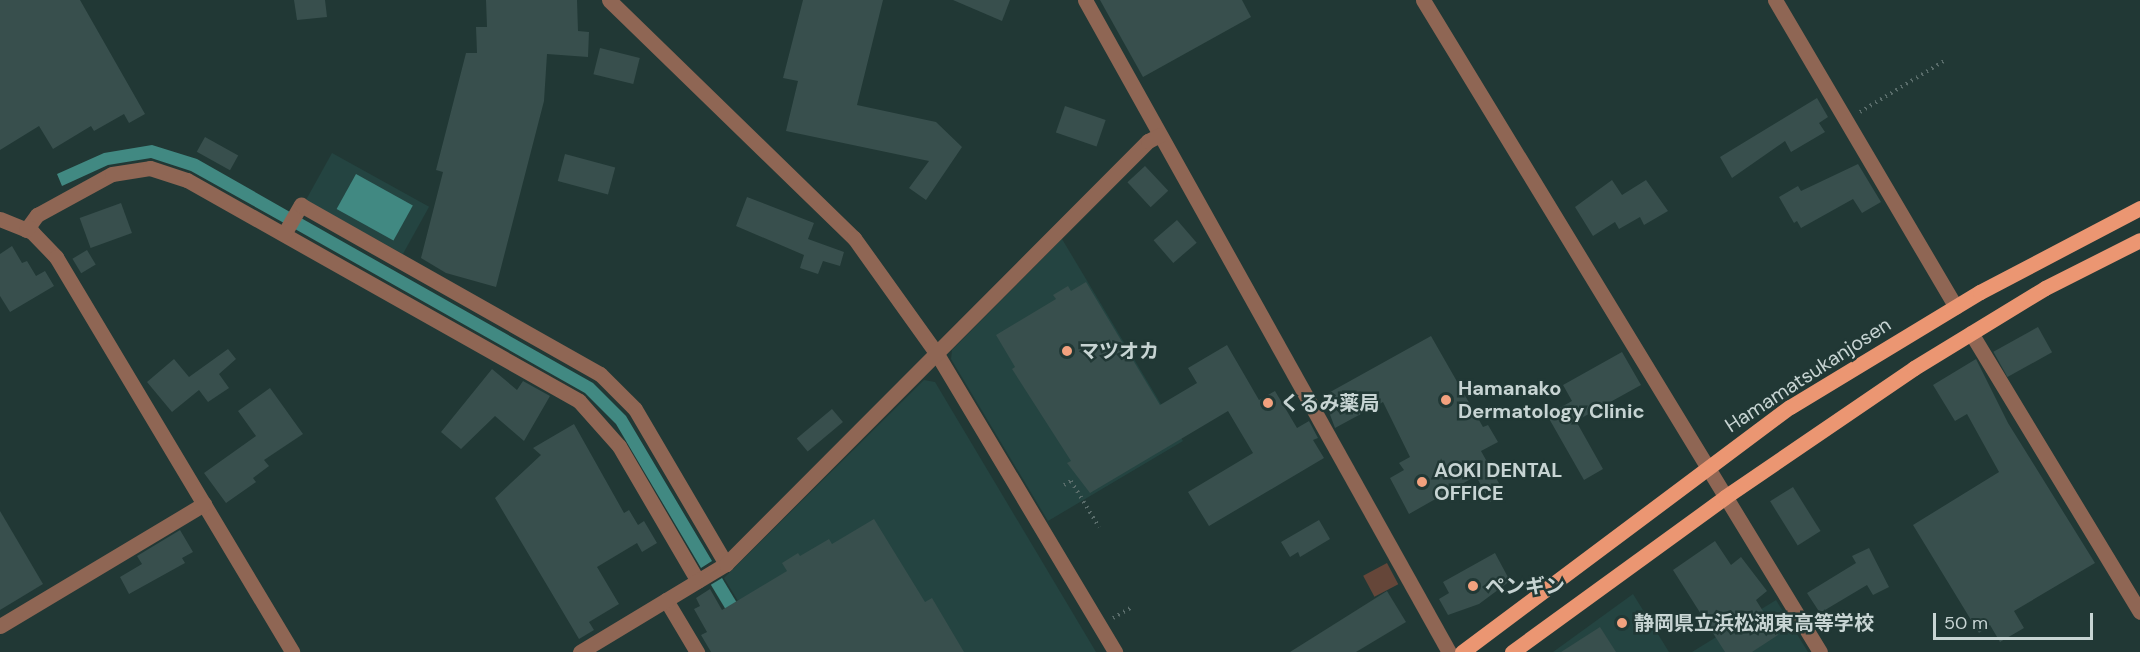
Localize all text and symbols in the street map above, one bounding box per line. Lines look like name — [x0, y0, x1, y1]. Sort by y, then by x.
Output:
street label: Hamamatsukanjosen — [1721, 312, 1895, 438]
place label: マツオカ — [1079, 339, 1159, 363]
marker: マツオカ — [1060, 344, 1074, 358]
place label: Hamanako Dermatology Clinic — [1458, 376, 1645, 423]
place label: くるみ薬局 — [1280, 391, 1380, 415]
marker: Hamanako Dermatology Clinic — [1439, 393, 1453, 407]
marker: くるみ薬局 — [1261, 396, 1275, 410]
place label: AOKI DENTAL OFFICE — [1434, 458, 1562, 505]
marker: AOKI DENTAL OFFICE — [1415, 475, 1429, 489]
place label: ペンギン — [1485, 574, 1565, 598]
marker: ペンギン — [1466, 579, 1480, 593]
scale bar — [1936, 601, 2096, 639]
place label: 静岡県立浜松湖東高等学校 — [1634, 611, 1874, 635]
text: 50 m — [1944, 611, 1988, 635]
marker: 静岡県立浜松湖東高等学校 — [1615, 616, 1629, 630]

